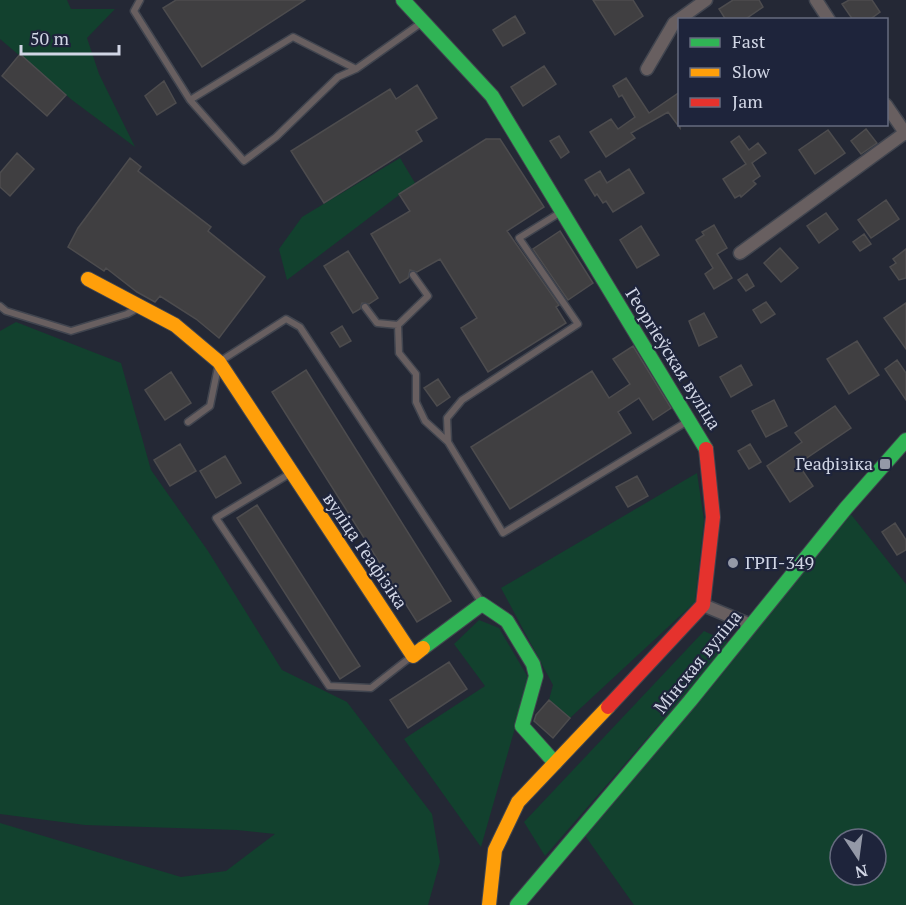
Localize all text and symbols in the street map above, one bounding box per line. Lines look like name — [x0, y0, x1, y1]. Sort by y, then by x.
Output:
scale bar — [21, 18, 118, 56]
legend — [678, 18, 888, 126]
text: 50 m — [30, 26, 70, 50]
text: Fast — [732, 29, 766, 53]
text: Slow — [732, 59, 771, 83]
text: Jam — [732, 89, 763, 113]
street label: Георгіеўская вуліца — [621, 283, 727, 434]
place label: Геафізіка — [795, 451, 873, 475]
marker: Геафізіка — [878, 457, 892, 471]
street label: вуліца Геафізіка — [318, 488, 414, 613]
place label: ГРП-349 — [745, 550, 814, 574]
marker: ГРП-349 — [726, 556, 740, 570]
street label: Мінская вуліца — [648, 605, 746, 718]
north arrow — [828, 827, 888, 887]
text: N — [853, 860, 870, 884]

